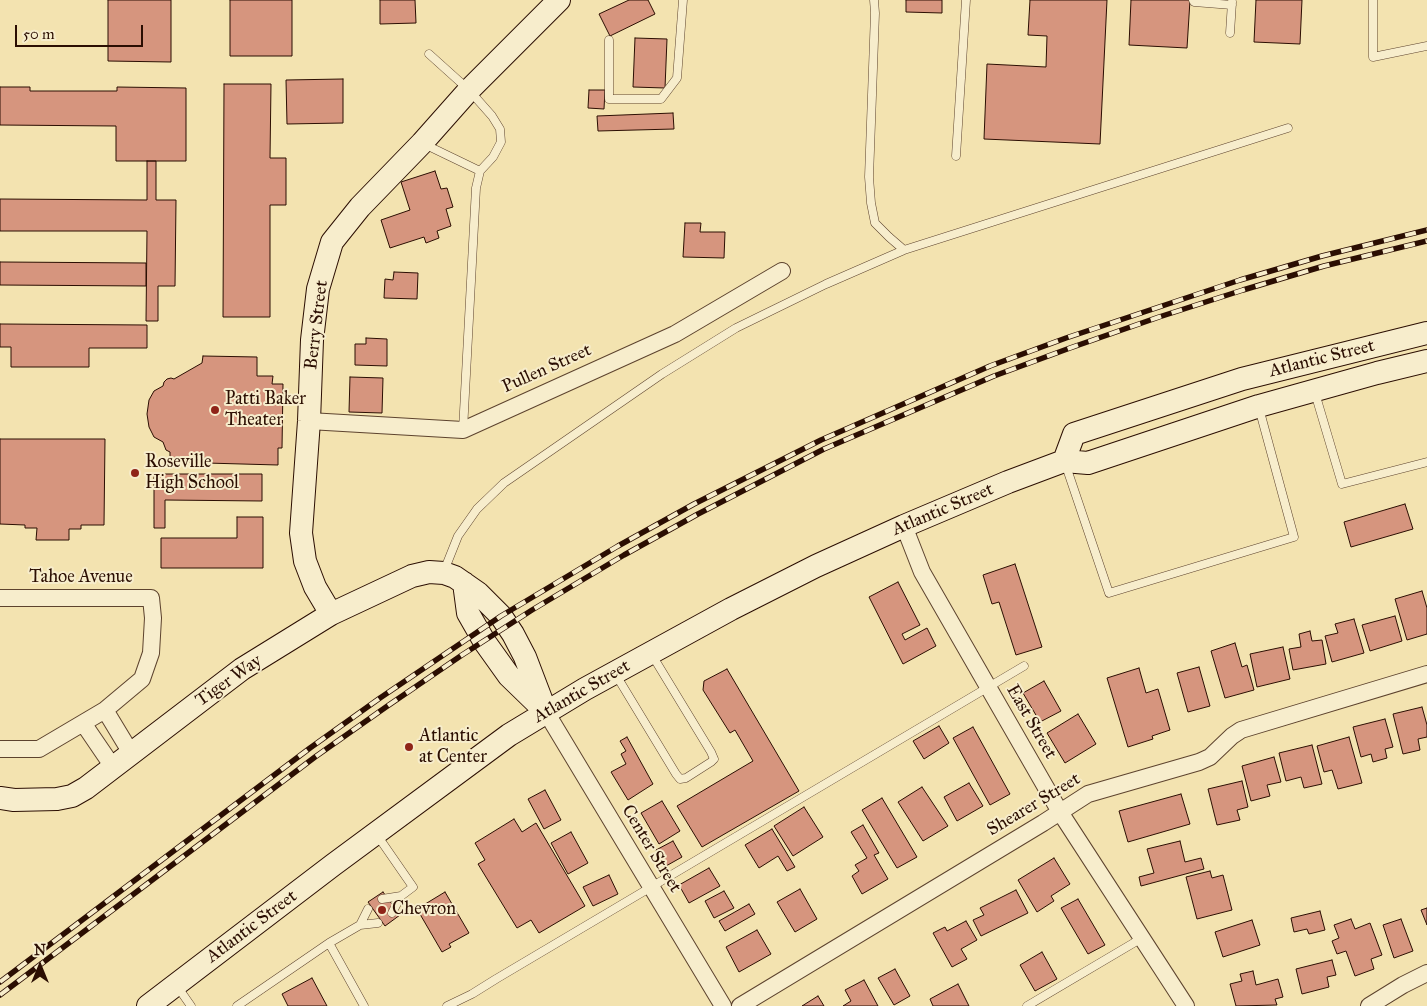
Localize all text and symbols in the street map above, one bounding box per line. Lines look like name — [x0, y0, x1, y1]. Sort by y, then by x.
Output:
scale bar — [18, 15, 145, 47]
text: 50 m — [23, 25, 55, 43]
street label: Berry Street — [301, 279, 333, 371]
street label: Atlantic Street — [1267, 335, 1377, 383]
street label: Pullen Street — [499, 340, 595, 398]
place label: Patti Baker Theater — [225, 389, 306, 432]
marker: Patti Baker Theater — [209, 404, 221, 416]
place label: Roseville High School — [145, 452, 239, 494]
marker: Roseville High School — [129, 467, 141, 479]
street label: Atlantic Street — [889, 479, 997, 541]
street label: Tahoe Avenue — [29, 567, 133, 589]
street label: Tiger Way — [192, 650, 266, 712]
street label: Atlantic Street — [530, 656, 634, 728]
street label: East Street — [1001, 681, 1061, 763]
place label: Atlantic at Center — [419, 726, 487, 769]
marker: Atlantic at Center — [403, 741, 415, 753]
street label: Shearer Street — [983, 769, 1085, 841]
street label: Center Street — [616, 801, 686, 897]
street label: Atlantic Street — [202, 886, 302, 968]
place label: Chevron — [392, 899, 456, 921]
marker: Chevron — [376, 904, 388, 916]
north arrow — [15, 941, 65, 991]
text: N — [34, 942, 46, 959]

